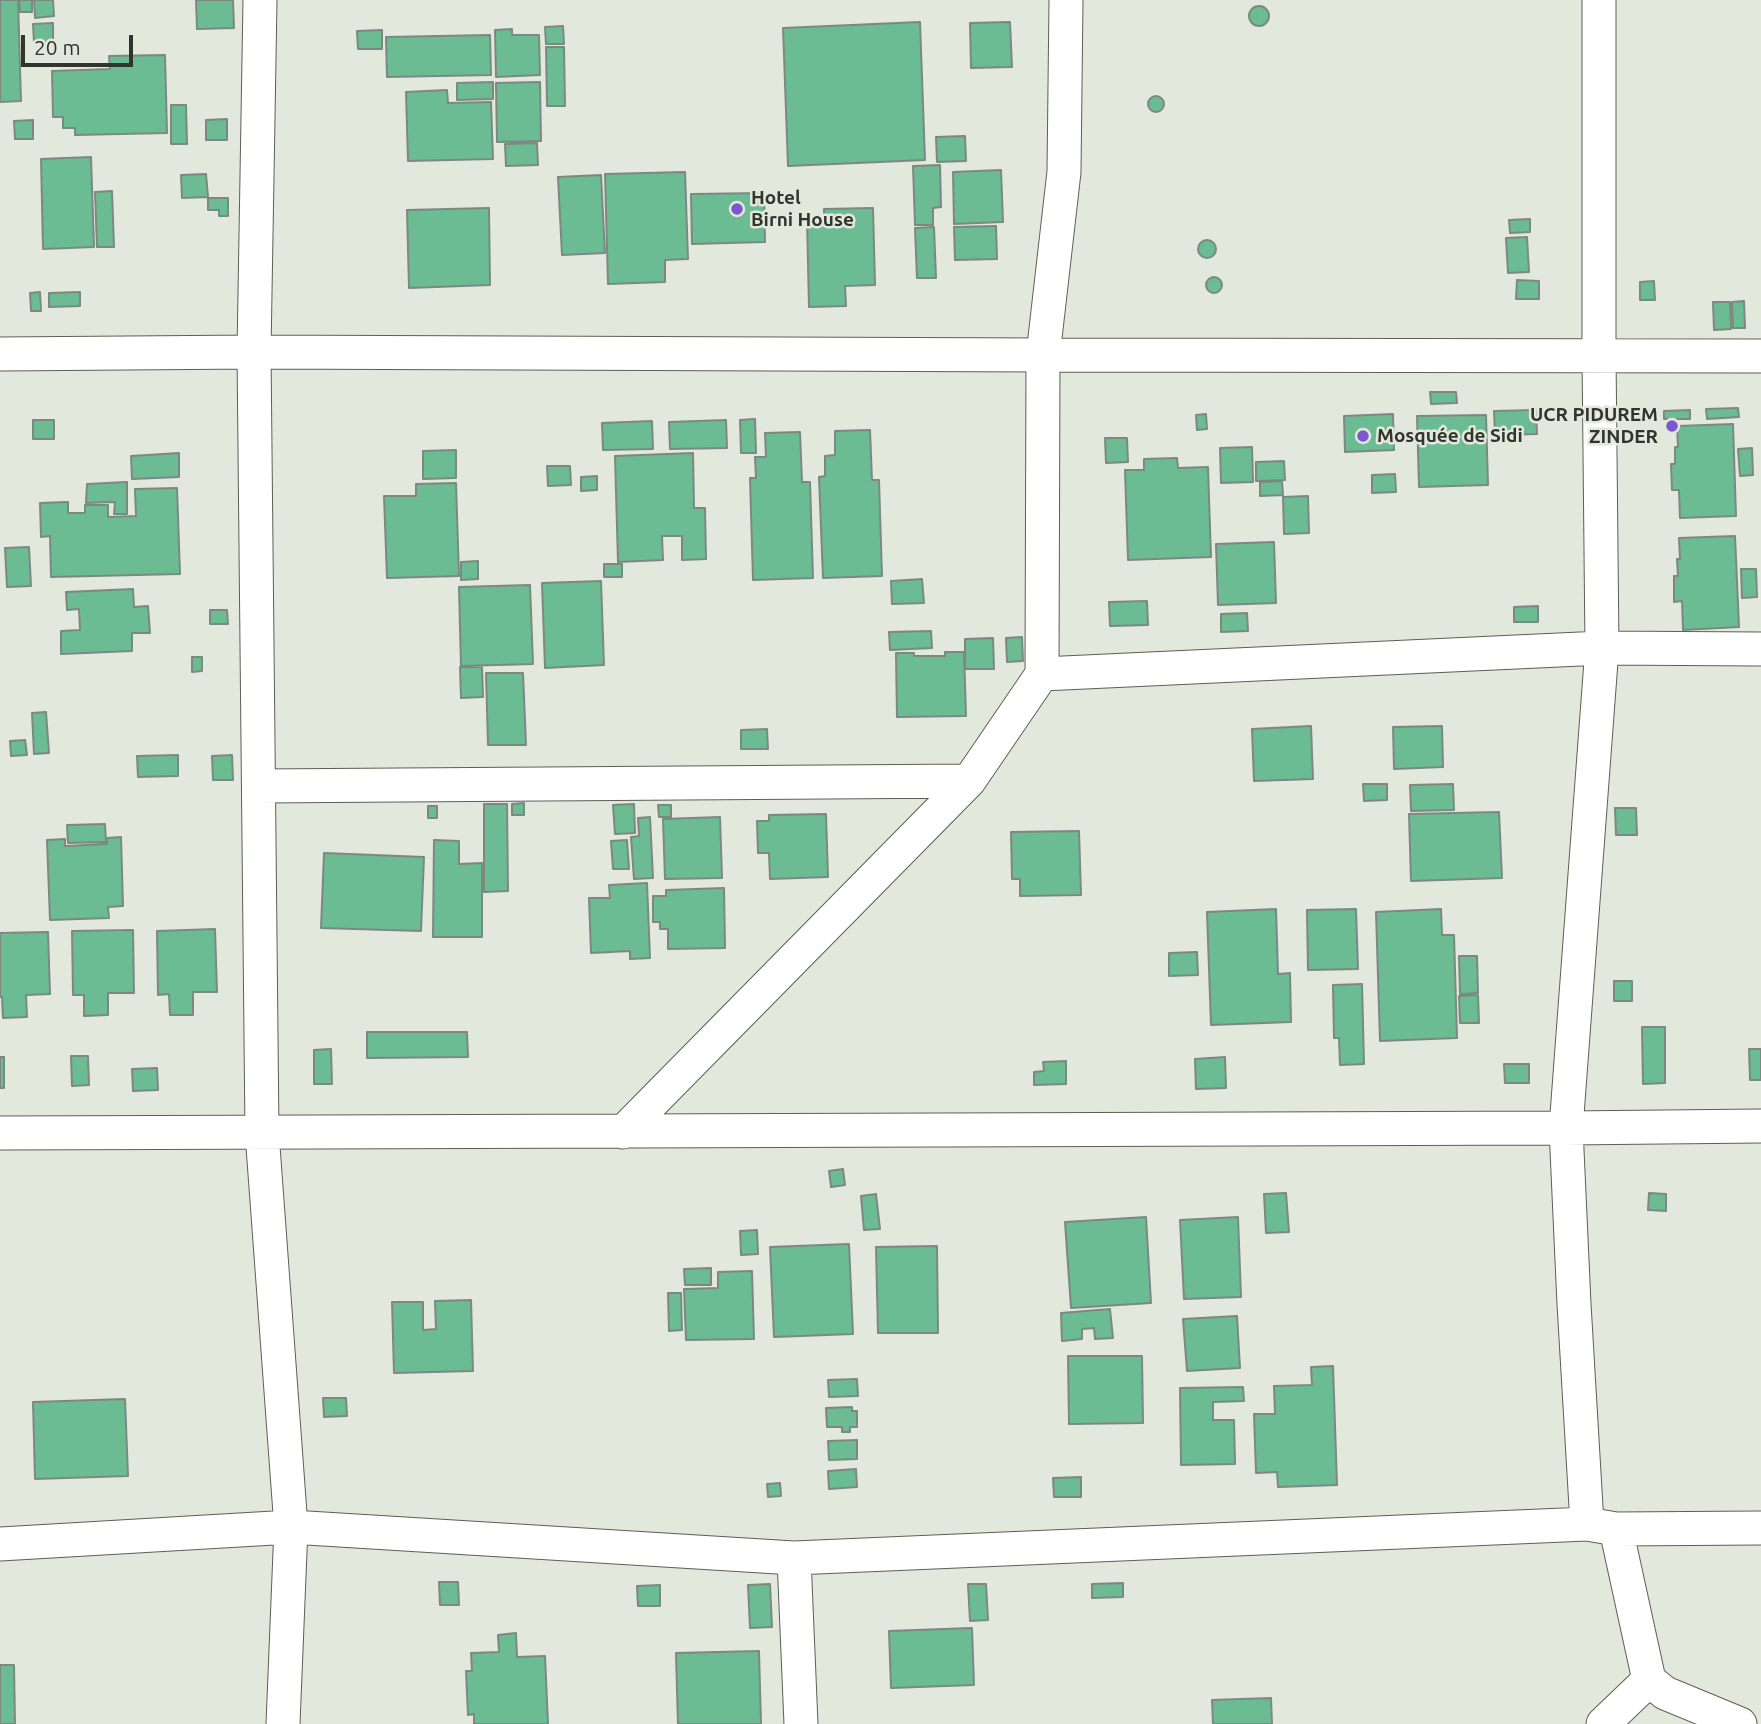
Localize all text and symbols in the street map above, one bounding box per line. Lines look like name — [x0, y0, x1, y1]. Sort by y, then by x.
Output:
scale bar — [24, 21, 136, 65]
text: 20 m — [34, 35, 81, 59]
place label: Hotel Birni House — [751, 187, 854, 231]
marker: Hotel Birni House — [729, 201, 745, 217]
place label: UCR PIDUREM ZINDER — [1530, 404, 1658, 448]
marker: UCR PIDUREM ZINDER — [1664, 418, 1680, 434]
place label: Mosquée de Sidi — [1377, 425, 1523, 447]
marker: Mosquée de Sidi — [1355, 428, 1371, 444]

